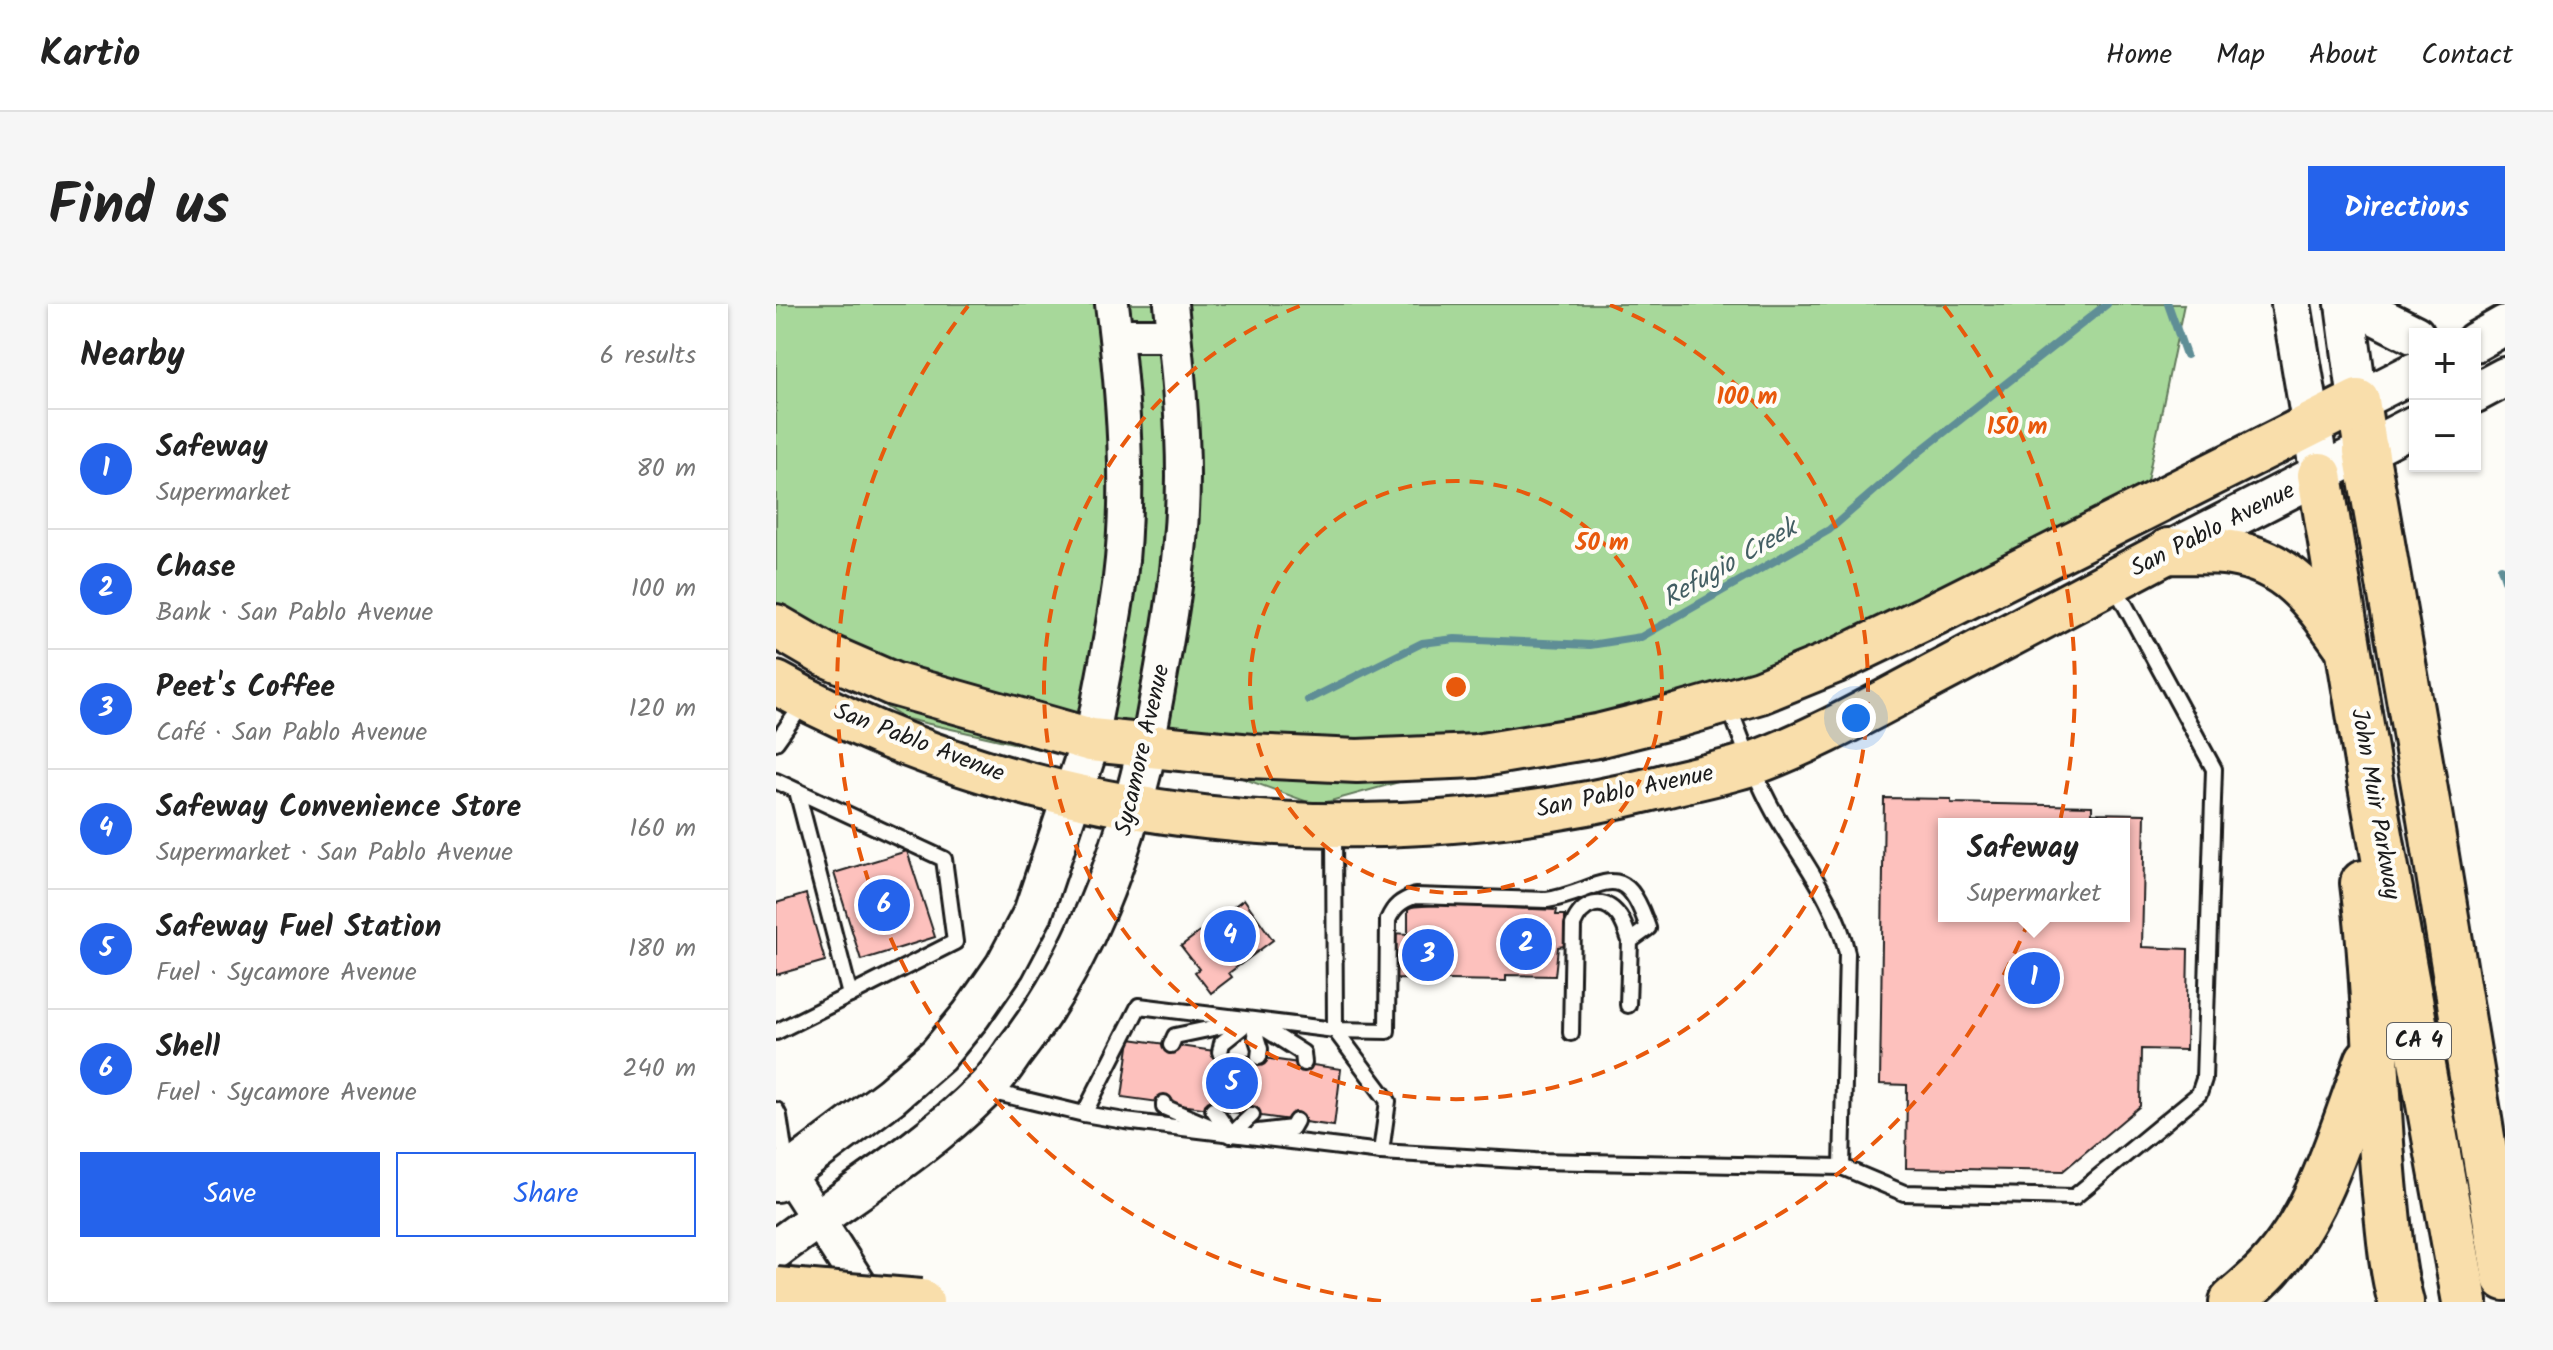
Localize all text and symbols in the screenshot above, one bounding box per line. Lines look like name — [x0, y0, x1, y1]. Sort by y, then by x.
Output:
text: Kartio — [40, 25, 140, 85]
text: Home — [2106, 33, 2172, 78]
text: Map — [2216, 33, 2265, 78]
text: About — [2309, 33, 2377, 78]
text: Contact — [2421, 33, 2513, 78]
text: Find us — [48, 163, 229, 253]
button: Directions — [2308, 166, 2505, 251]
map controls — [2409, 328, 2481, 472]
button: + — [2409, 328, 2481, 400]
text: Nearby — [80, 329, 185, 383]
text: 6 results — [600, 335, 696, 377]
text: 100 m — [1717, 378, 1777, 417]
button: − — [2409, 400, 2481, 472]
text: 150 m — [1987, 408, 2047, 447]
text: Safeway — [156, 424, 268, 472]
text: 1 — [102, 448, 110, 490]
text: 80 m — [636, 448, 696, 490]
text: Supermarket — [156, 472, 291, 514]
street label: San Pablo Avenue — [2124, 472, 2302, 588]
water label: Refugio Creek — [1655, 506, 1809, 620]
text: 50 m — [1574, 524, 1629, 563]
text: Chase — [156, 544, 235, 592]
text: 2 — [98, 568, 114, 610]
text: 100 m — [631, 568, 696, 610]
text: Bank · San Pablo Avenue — [156, 592, 433, 634]
street label: Sycamore Avenue — [1104, 660, 1182, 840]
text: Peet's Coffee — [156, 664, 335, 712]
centre of rings — [1442, 673, 1470, 701]
text: 3 — [99, 688, 113, 730]
text: 120 m — [629, 688, 696, 730]
street label: San Pablo Avenue — [828, 692, 1010, 794]
your location — [1836, 698, 1876, 738]
street label: John Muir Parkway — [2339, 705, 2411, 903]
text: Café · San Pablo Avenue — [156, 712, 427, 754]
street label: San Pablo Avenue — [1533, 754, 1717, 830]
text: Safeway Convenience Store — [156, 784, 521, 832]
text: 4 — [99, 808, 113, 850]
text: 160 m — [629, 808, 696, 850]
popup — [1938, 818, 2130, 922]
text: Safeway — [1967, 825, 2079, 873]
text: Supermarket · San Pablo Avenue — [156, 832, 513, 874]
text: Supermarket — [1967, 873, 2101, 915]
pin: 6 — [858, 875, 910, 935]
text: Safeway Fuel Station — [156, 904, 441, 952]
pin: 4 — [1204, 906, 1256, 966]
pin: 2 — [1500, 914, 1552, 974]
pin: 3 — [1402, 925, 1454, 985]
text: 5 — [99, 928, 113, 970]
text: 180 m — [628, 928, 696, 970]
pin: 1 — [2008, 948, 2060, 1008]
text: Fuel · Sycamore Avenue — [156, 952, 417, 994]
road number: CA 4 — [2387, 1023, 2451, 1059]
text: Shell — [156, 1024, 220, 1072]
text: 6 — [99, 1048, 113, 1090]
text: 240 m — [622, 1048, 696, 1090]
pin: 5 — [1206, 1053, 1258, 1113]
text: Fuel · Sycamore Avenue — [156, 1072, 417, 1114]
button: Save — [80, 1152, 380, 1237]
button: Share — [396, 1152, 696, 1237]

